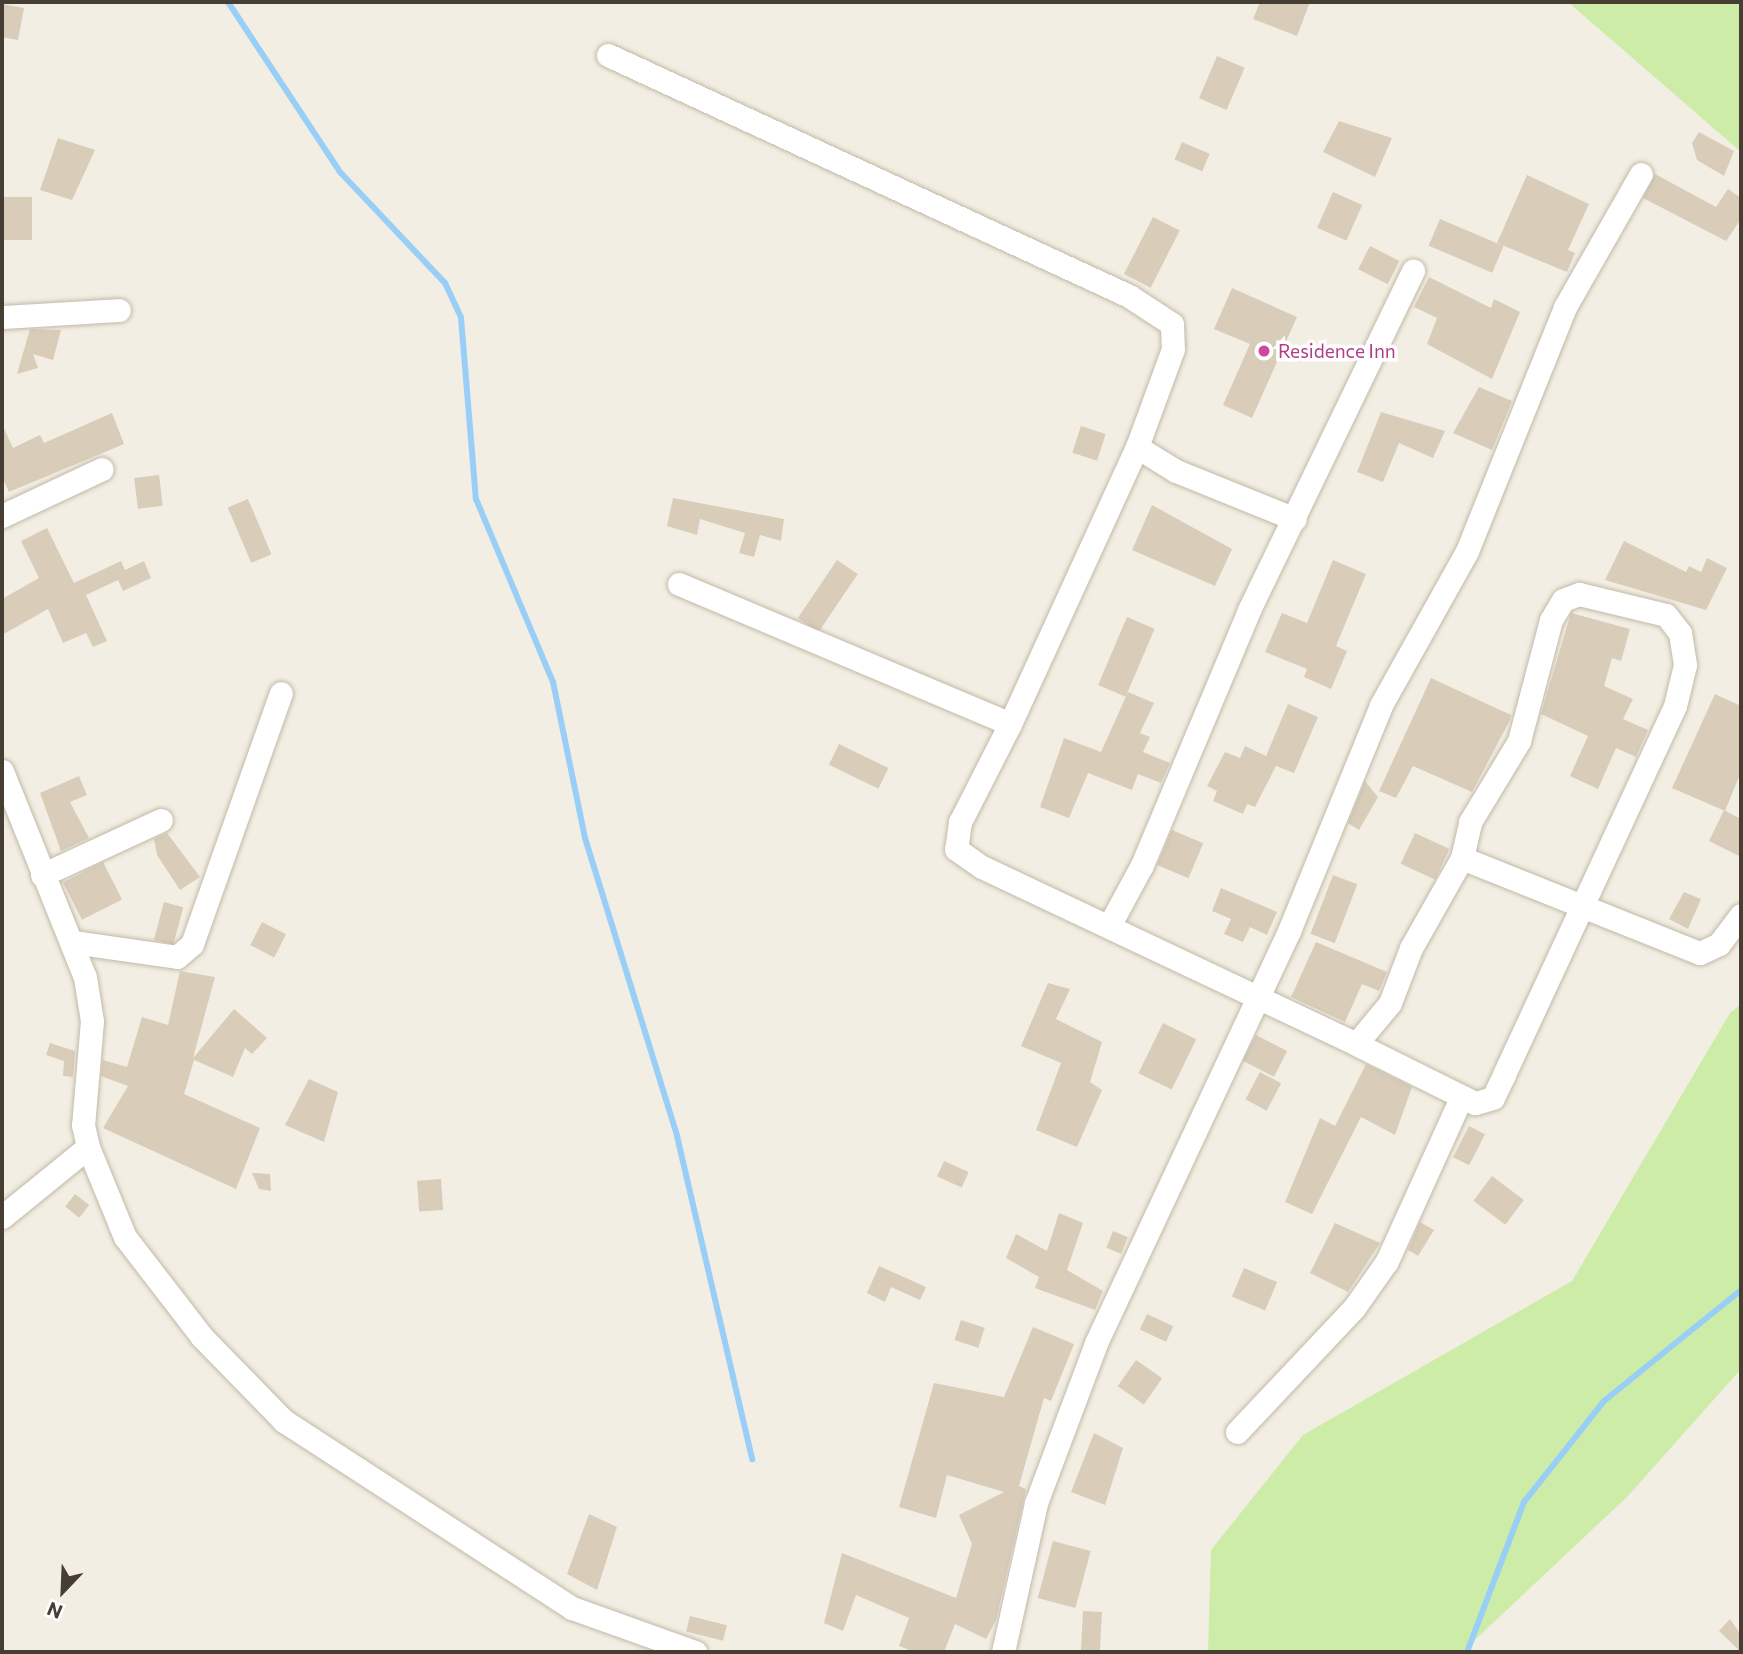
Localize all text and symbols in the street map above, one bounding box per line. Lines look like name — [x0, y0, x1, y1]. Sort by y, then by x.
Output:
place label: Residence Inn — [1278, 340, 1396, 362]
marker: Residence Inn — [1256, 343, 1272, 359]
north arrow — [28, 1556, 98, 1626]
text: N — [44, 1597, 66, 1624]

